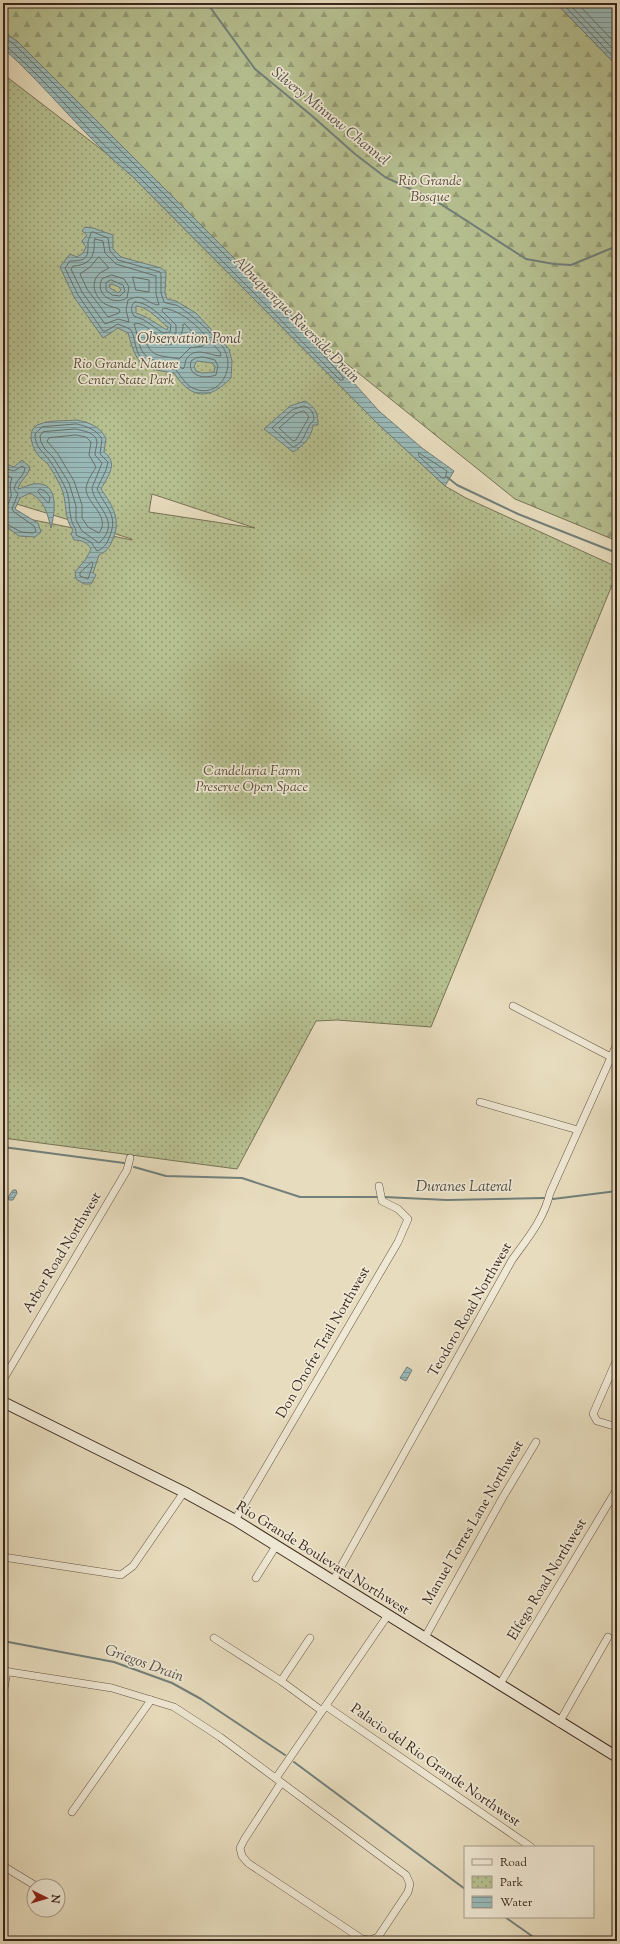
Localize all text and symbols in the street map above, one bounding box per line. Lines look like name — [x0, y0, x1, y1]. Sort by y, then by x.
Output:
water label: Silvery Minnow Channel — [267, 63, 393, 171]
park label: Rio Grande Bosque — [398, 172, 462, 208]
water label: Albuquerque Riverside Drain — [228, 252, 364, 388]
water label: Observation Pond — [137, 329, 242, 350]
park label: Rio Grande Nature Center State Park — [73, 355, 179, 391]
park label: Candelaria Farm Preserve Open Space — [196, 762, 309, 798]
water label: Duranes Lateral — [416, 1177, 512, 1198]
street label: Arbor Road Northwest — [19, 1189, 107, 1317]
street label: Teodoro Road Northwest — [424, 1239, 518, 1381]
street label: Don Onofre Trail Northwest — [272, 1263, 376, 1423]
street label: Manuel Torres Lane Northwest — [419, 1437, 529, 1609]
street label: Rio Grande Boulevard Northwest — [231, 1497, 413, 1621]
street label: Elfego Road Northwest — [504, 1515, 592, 1645]
water label: Griegos Drain — [102, 1640, 187, 1688]
street label: Palacio del Rio Grande Northwest — [346, 1700, 524, 1833]
legend — [464, 1846, 594, 1918]
text: Road — [500, 1854, 527, 1872]
text: Park — [500, 1874, 523, 1892]
north arrow — [26, 1878, 66, 1918]
text: N — [47, 1893, 63, 1904]
text: Water — [500, 1894, 533, 1912]

